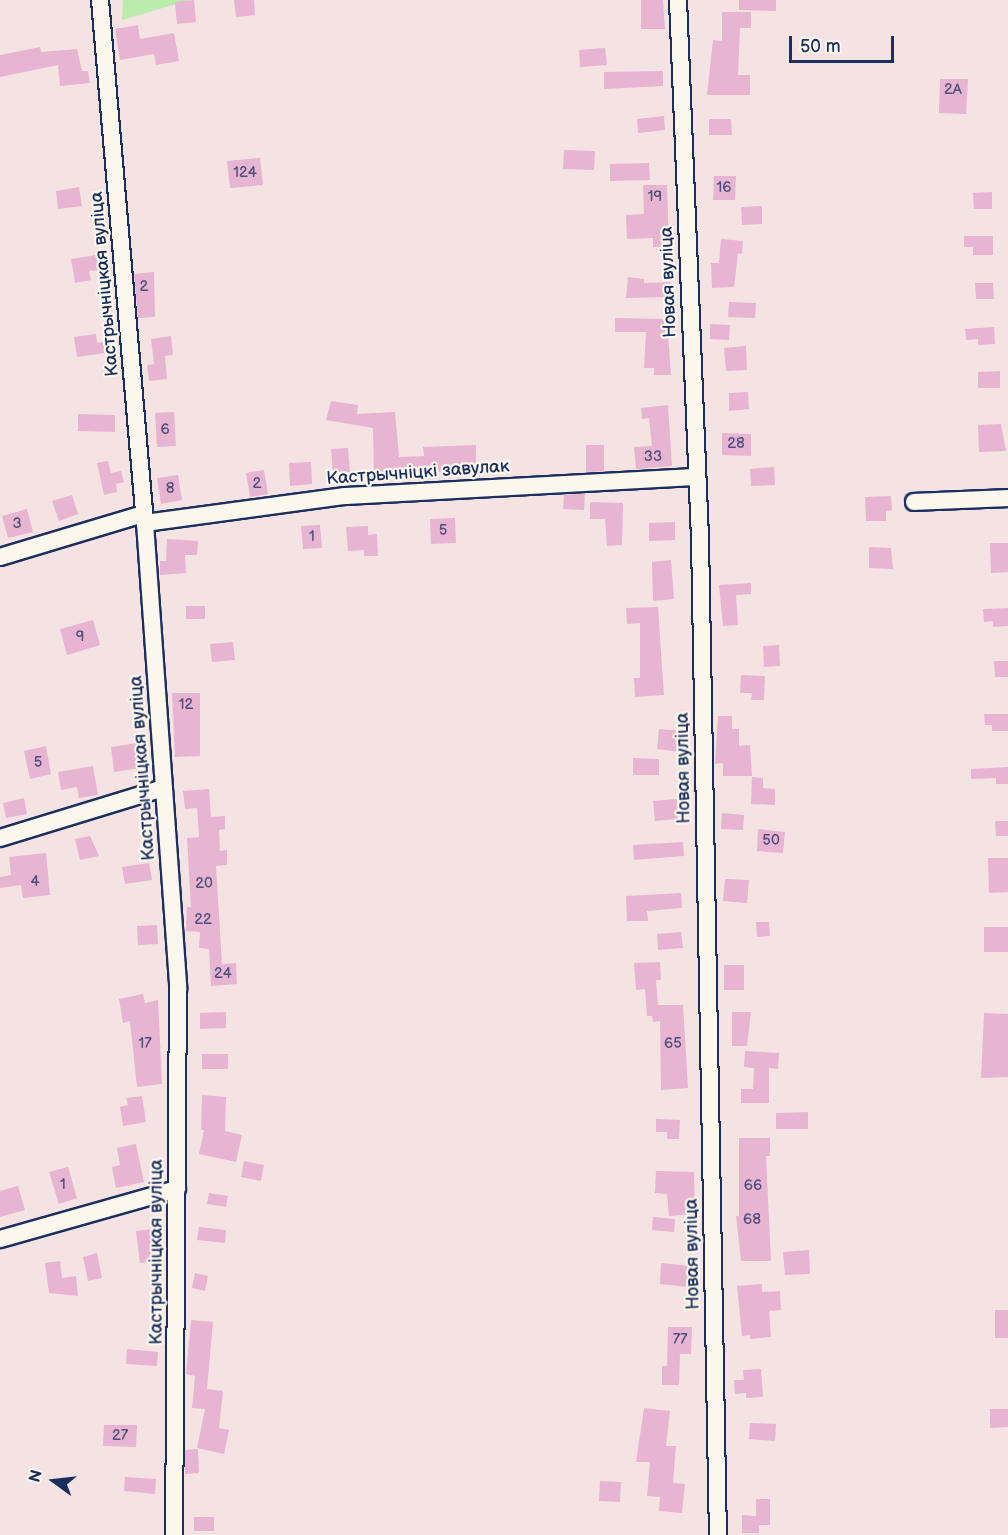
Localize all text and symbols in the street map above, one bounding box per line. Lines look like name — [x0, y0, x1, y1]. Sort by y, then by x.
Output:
scale bar — [792, 24, 897, 62]
text: 50 m — [800, 36, 841, 57]
house number: 2А — [944, 81, 962, 99]
house number: 124 — [233, 164, 257, 182]
house number: 16 — [717, 179, 731, 197]
house number: 19 — [648, 188, 662, 206]
street label: Кастрычніцкая вуліца — [86, 191, 124, 377]
street label: Новая вуліца — [656, 226, 682, 338]
house number: 2 — [140, 278, 148, 296]
house number: 6 — [160, 421, 170, 439]
house number: 28 — [727, 435, 745, 453]
house number: 33 — [644, 448, 662, 466]
street label: Кастрычніцкі завулак — [326, 456, 510, 490]
house number: 2 — [253, 475, 261, 493]
house number: 8 — [166, 480, 174, 498]
house number: 3 — [12, 515, 22, 533]
house number: 5 — [439, 522, 447, 540]
house number: 1 — [309, 528, 315, 546]
house number: 9 — [76, 628, 84, 646]
street label: Кастрычніцкая вуліца — [126, 675, 160, 861]
house number: 12 — [179, 696, 193, 714]
street label: Новая вуліца — [672, 712, 696, 824]
house number: 5 — [34, 754, 42, 772]
house number: 50 — [762, 832, 780, 850]
house number: 4 — [30, 873, 40, 891]
house number: 20 — [195, 875, 213, 893]
house number: 22 — [194, 911, 212, 929]
house number: 24 — [214, 965, 232, 983]
house number: 17 — [138, 1035, 152, 1053]
house number: 65 — [664, 1035, 682, 1053]
street label: Кастрычніцкая вуліца — [146, 1159, 168, 1345]
house number: 1 — [60, 1176, 66, 1194]
house number: 66 — [744, 1177, 762, 1195]
street label: Новая вуліца — [681, 1198, 705, 1310]
house number: 68 — [743, 1211, 761, 1229]
house number: 77 — [673, 1331, 687, 1349]
house number: 27 — [112, 1427, 128, 1445]
north arrow — [24, 1451, 84, 1511]
text: N — [25, 1468, 47, 1484]

